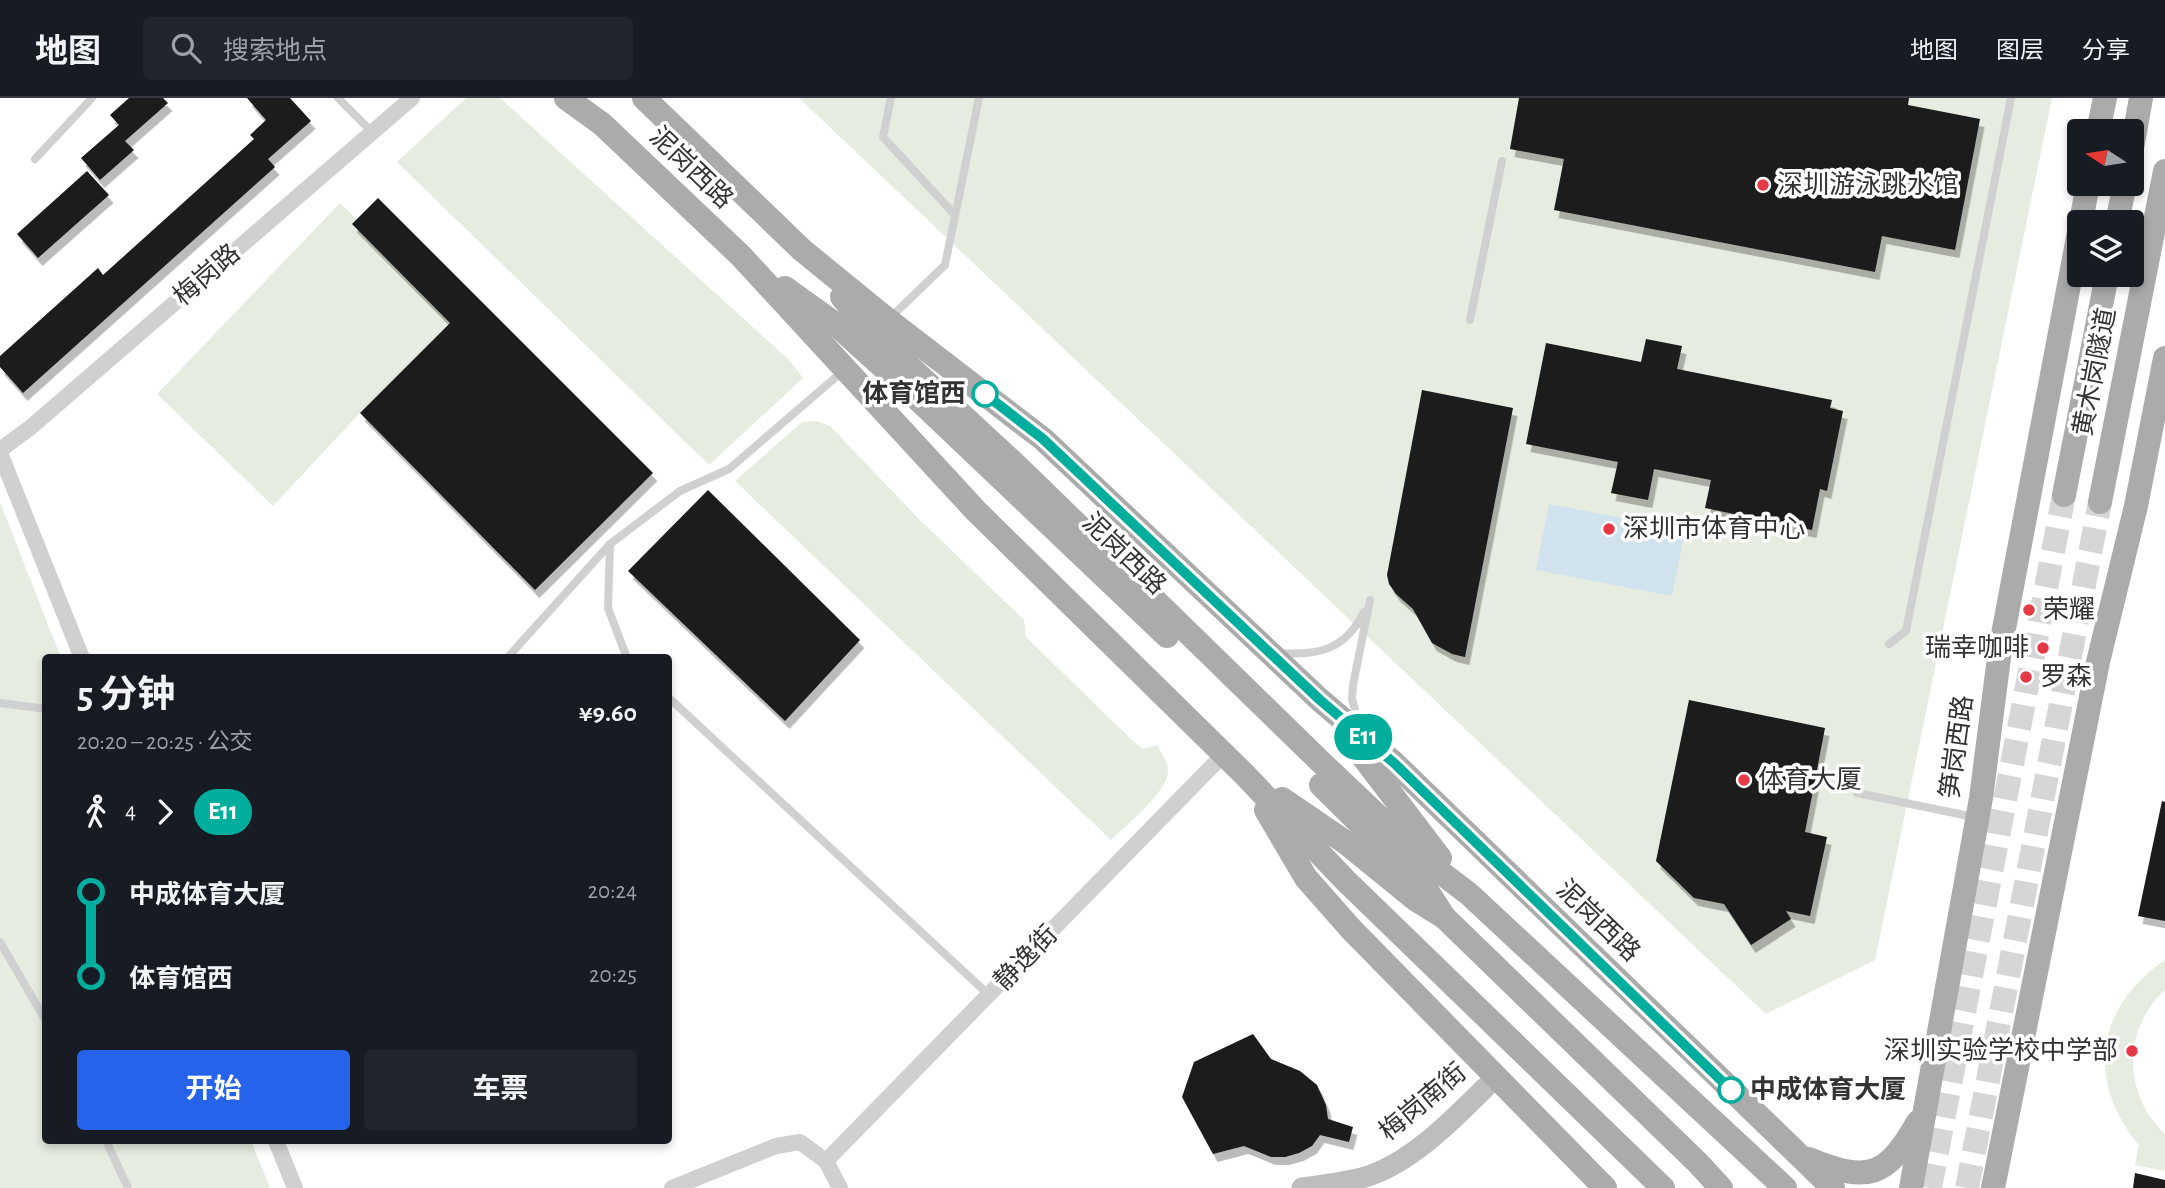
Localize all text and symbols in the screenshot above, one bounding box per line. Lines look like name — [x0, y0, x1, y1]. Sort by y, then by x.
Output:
search box — [143, 17, 633, 80]
icon: search — [167, 29, 205, 67]
text: 地图 — [35, 36, 101, 69]
text: 搜索地点 — [223, 38, 327, 64]
text: 地图 — [1910, 39, 1958, 63]
text: 图层 — [1996, 39, 2044, 63]
text: 分享 — [2082, 39, 2130, 63]
north arrow — [2067, 119, 2144, 196]
map controls — [2067, 119, 2144, 287]
street label: 泥岗西路 — [645, 121, 739, 213]
place label: 深圳游泳跳水馆 — [1777, 170, 1959, 198]
marker: 深圳游泳跳水馆 — [1755, 177, 1771, 193]
button: layers — [2067, 210, 2144, 287]
street label: 梅岗路 — [168, 238, 245, 310]
street label: 黄木岗隧道 — [2068, 305, 2120, 438]
place label: 体育馆西 — [862, 379, 966, 407]
marker: 体育馆西 — [972, 381, 998, 407]
street label: 泥岗西路 — [1078, 507, 1172, 599]
place label: 深圳市体育中心 — [1623, 514, 1805, 542]
marker: 深圳市体育中心 — [1601, 521, 1617, 537]
place label: 荣耀 — [2043, 596, 2095, 623]
marker: 荣耀 — [2021, 602, 2037, 618]
place label: 瑞幸咖啡 — [1925, 634, 2029, 661]
marker: 瑞幸咖啡 — [2035, 640, 2051, 656]
place label: 罗森 — [2040, 663, 2092, 690]
marker: 罗森 — [2018, 669, 2034, 685]
text: 5 分钟 — [77, 677, 175, 715]
street label: 笋岗西路 — [1935, 693, 1977, 800]
text: ¥9.60 — [579, 700, 637, 726]
line badge: E11 — [1323, 714, 1403, 760]
text: E11 — [1348, 725, 1378, 749]
text: 20:20 – 20:25 · 公交 — [77, 731, 253, 754]
place label: 体育大厦 — [1758, 766, 1862, 793]
marker: 体育大厦 — [1736, 772, 1752, 788]
icon: walk — [77, 793, 115, 831]
icon: forward — [146, 793, 184, 831]
text: 4 — [125, 800, 136, 823]
text: E11 — [208, 800, 238, 824]
street label: 泥岗西路 — [1552, 874, 1646, 966]
text: 20:24 — [588, 880, 637, 903]
text: 中成体育大厦 — [129, 882, 285, 908]
street label: 静逸街 — [989, 920, 1062, 995]
text: 20:25 — [589, 964, 637, 987]
text: 体育馆西 — [129, 966, 233, 992]
place label: 深圳实验学校中学部 — [1884, 1036, 2118, 1064]
marker: 深圳实验学校中学部 — [2124, 1043, 2140, 1059]
button: 开始 — [77, 1050, 350, 1130]
button: 车票 — [364, 1050, 637, 1130]
street label: 梅岗南街 — [1374, 1057, 1471, 1145]
place label: 中成体育大厦 — [1750, 1075, 1906, 1103]
marker: 中成体育大厦 — [1718, 1077, 1744, 1103]

